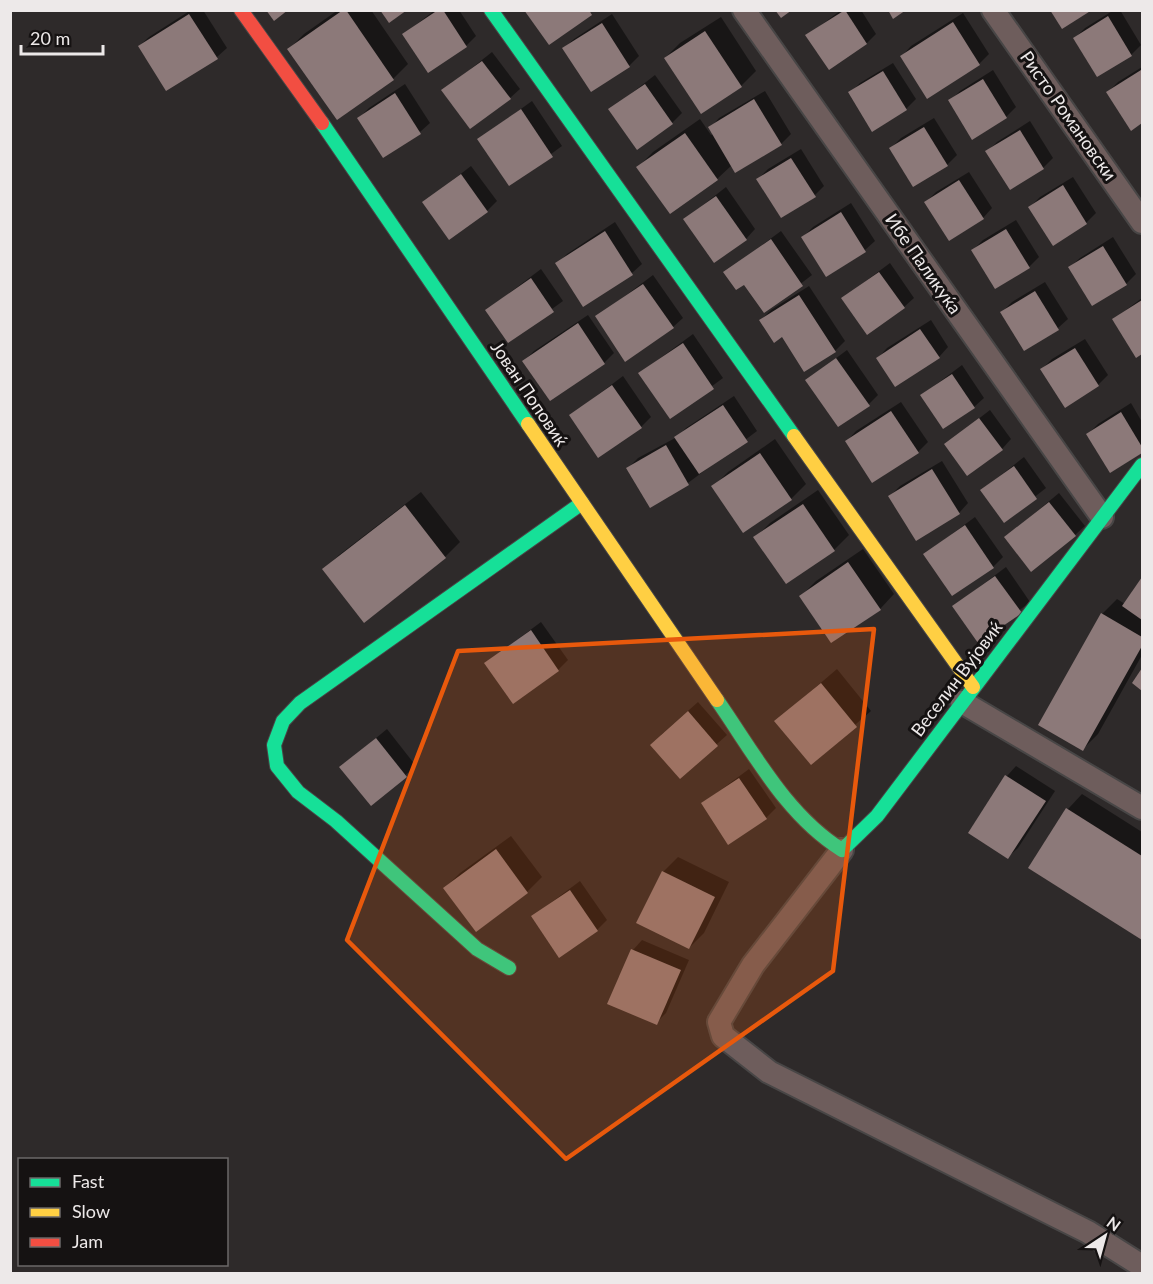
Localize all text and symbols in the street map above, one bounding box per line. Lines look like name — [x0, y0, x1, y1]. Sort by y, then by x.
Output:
scale bar — [21, 18, 104, 56]
text: 20 m — [30, 27, 70, 49]
street label: Ристо Романовски — [1016, 47, 1122, 184]
street label: Ибе Паликуќа — [881, 209, 967, 318]
street label: Јован Поповиќ — [487, 337, 574, 451]
street label: Веселин Вујовиќ — [906, 616, 1007, 740]
legend — [18, 1158, 228, 1266]
text: Fast — [72, 1170, 105, 1192]
text: Slow — [72, 1200, 110, 1222]
north arrow — [1075, 1206, 1135, 1266]
text: N — [1104, 1212, 1125, 1235]
text: Jam — [72, 1230, 103, 1252]

